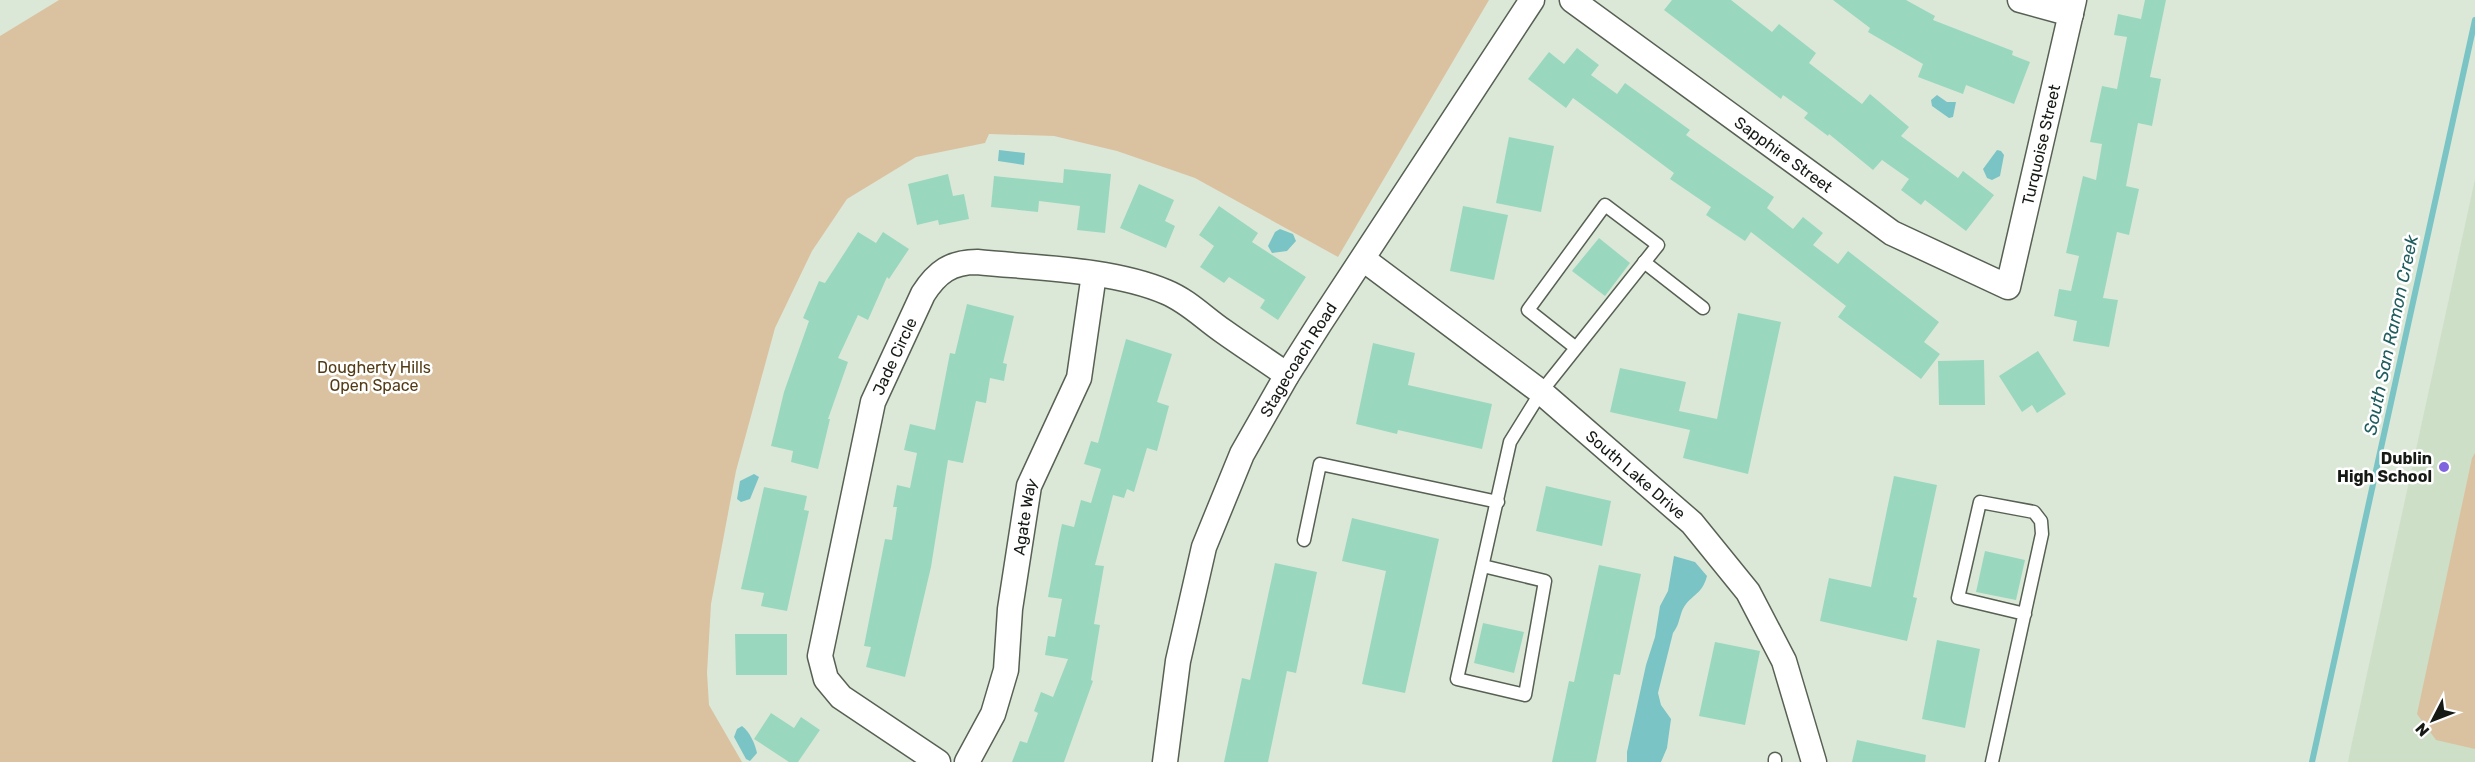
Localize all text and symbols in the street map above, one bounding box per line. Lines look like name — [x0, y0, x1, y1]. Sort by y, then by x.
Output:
street label: Turquoise Street — [2018, 82, 2064, 207]
street label: Sapphire Street — [1731, 112, 1837, 196]
water label: South San Ramon Creek — [2359, 232, 2423, 437]
street label: Stagecoach Road — [1256, 299, 1340, 420]
street label: Jade Circle — [868, 314, 920, 398]
park label: Dougherty Hills Open Space — [317, 358, 431, 395]
street label: South Lake Drive — [1582, 426, 1690, 523]
place label: Dublin High School — [2337, 449, 2432, 486]
marker: Dublin High School — [2437, 460, 2451, 474]
street label: Agate Way — [1009, 475, 1041, 557]
north arrow — [2403, 690, 2463, 750]
text: N — [2411, 719, 2433, 740]

